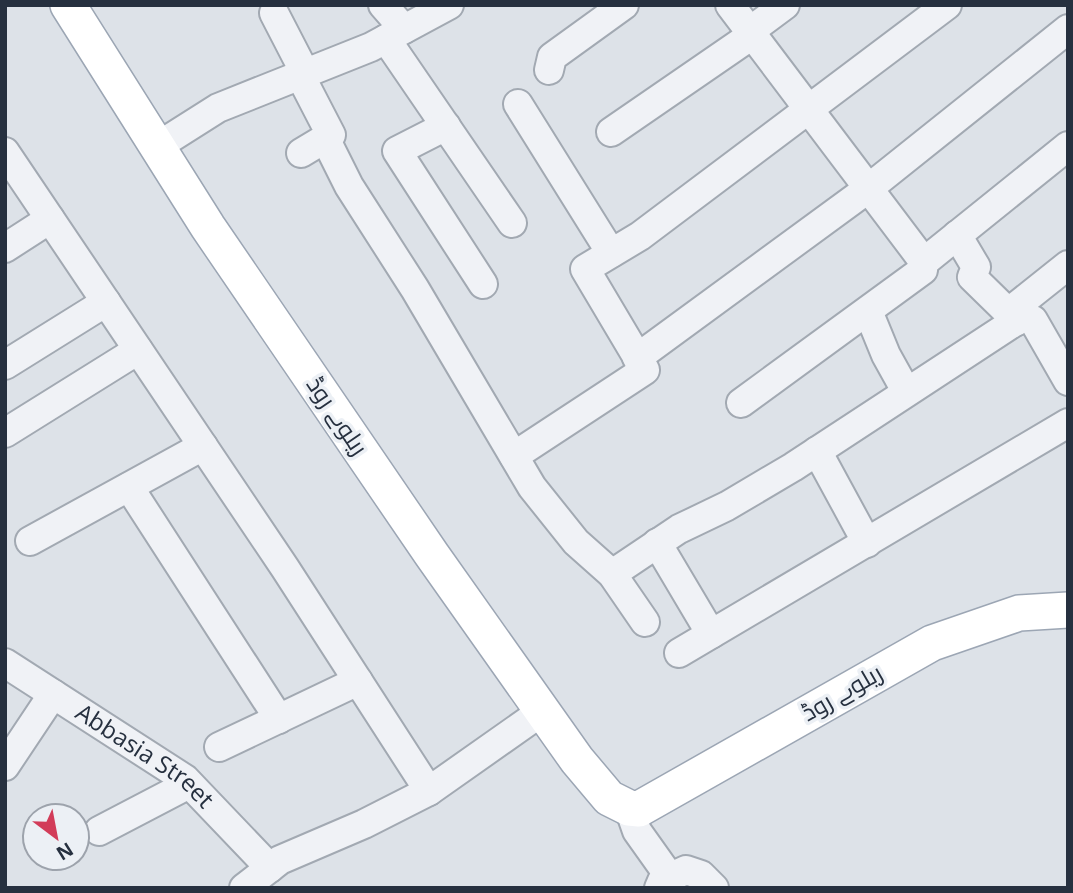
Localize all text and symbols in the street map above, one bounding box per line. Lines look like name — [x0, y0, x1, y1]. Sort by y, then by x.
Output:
street label: ریلوے روڈ — [300, 369, 377, 461]
street label: ریلوے روڈ — [795, 655, 888, 728]
street label: Abbasia Street — [70, 695, 222, 815]
north arrow — [21, 802, 91, 872]
text: N — [52, 836, 78, 867]

